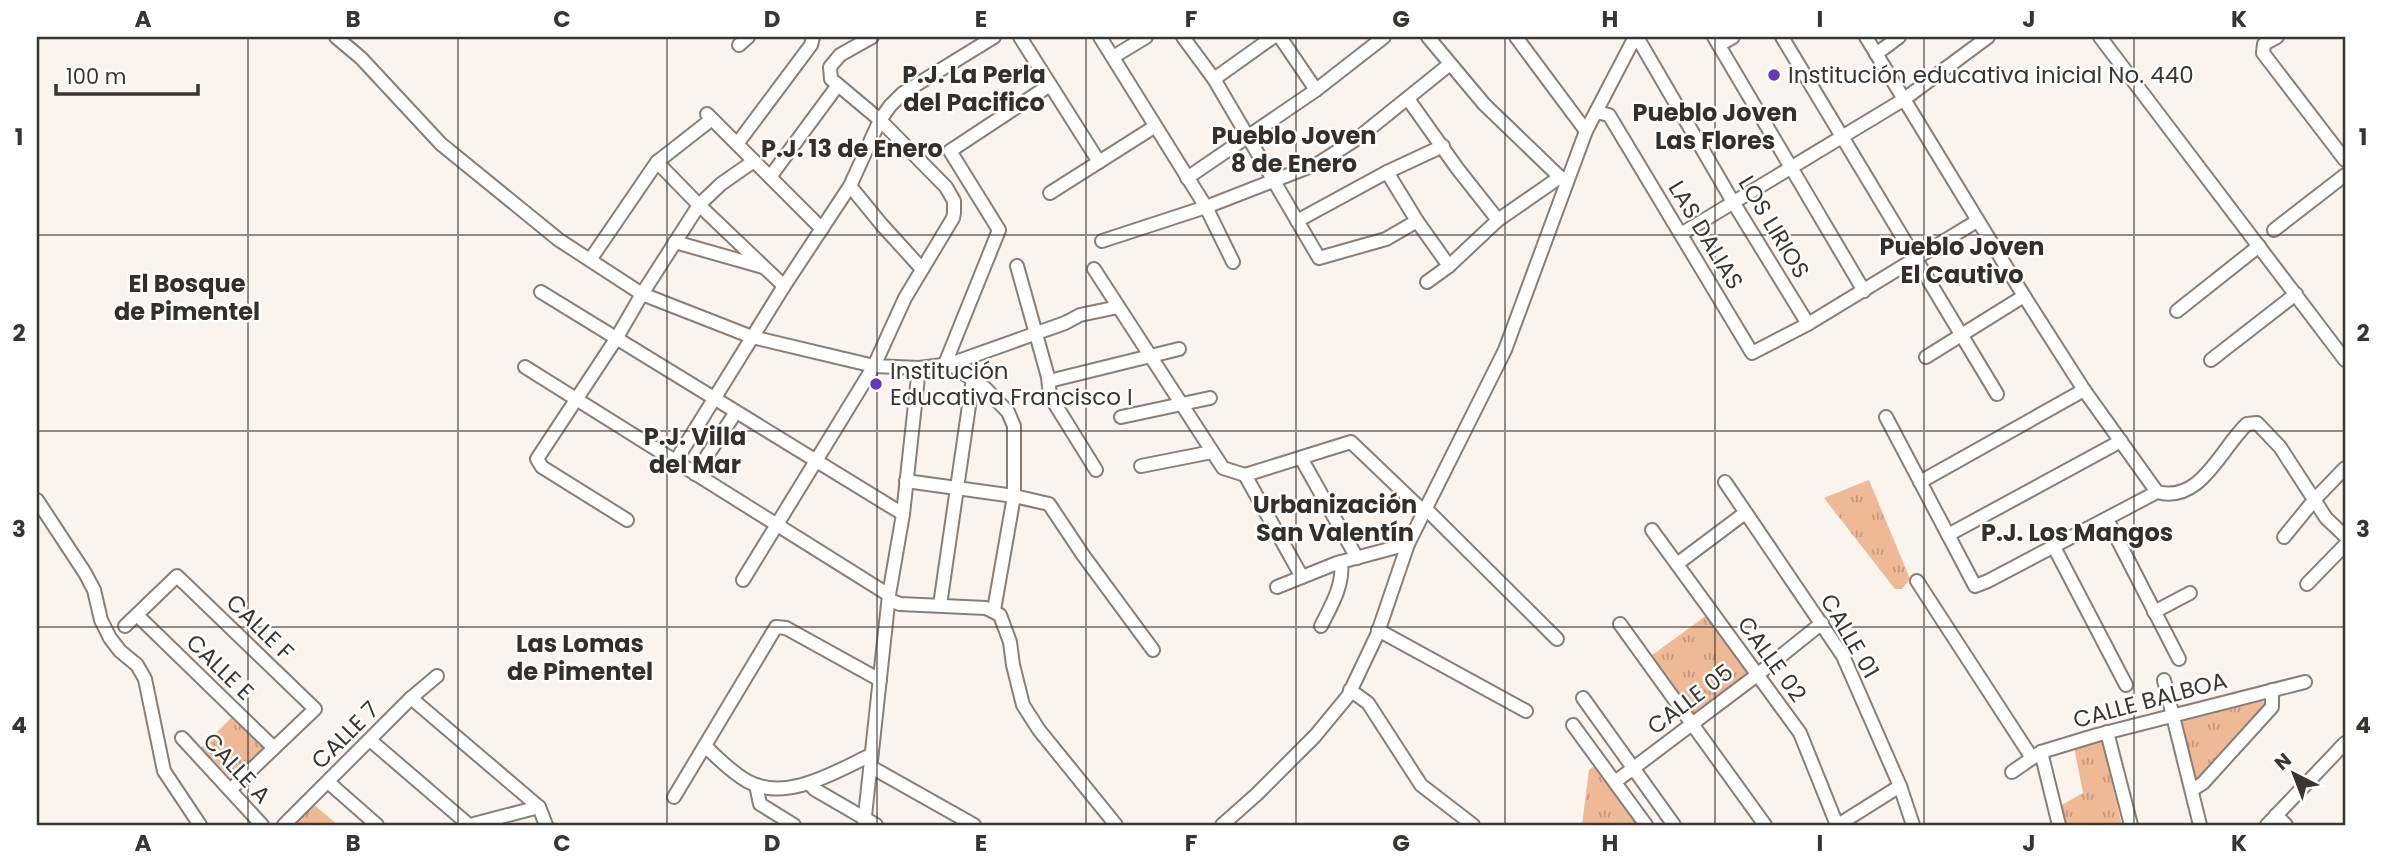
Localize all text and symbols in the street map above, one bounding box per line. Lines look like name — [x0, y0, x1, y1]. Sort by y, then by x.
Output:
text: A — [135, 3, 152, 35]
text: B — [345, 3, 361, 35]
text: C — [553, 3, 571, 35]
text: D — [764, 3, 780, 35]
text: E — [975, 3, 987, 35]
text: F — [1185, 3, 1197, 35]
text: G — [1392, 3, 1410, 35]
text: H — [1602, 3, 1618, 35]
text: I — [1817, 3, 1823, 35]
text: J — [2022, 3, 2036, 35]
text: K — [2231, 3, 2247, 35]
scale bar — [56, 52, 198, 96]
district label: P.J. La Perla del Pacifico — [902, 58, 1046, 119]
place label: Institución educativa inicial No. 440 — [1788, 59, 2194, 91]
text: 100 m — [66, 62, 126, 91]
marker: Institución educativa inicial No. 440 — [1766, 67, 1782, 83]
district label: Pueblo Joven Las Flores — [1633, 96, 1797, 157]
district label: Pueblo Joven 8 de Enero — [1212, 119, 1376, 180]
text: 1 — [15, 121, 23, 153]
text: 1 — [2359, 121, 2367, 153]
district label: P.J. 13 de Enero — [761, 132, 943, 165]
street label: LOS LIRIOS — [1731, 170, 1817, 284]
street label: LAS DALIAS — [1661, 175, 1751, 295]
district label: Pueblo Joven El Cautivo — [1880, 230, 2044, 291]
district label: El Bosque de Pimentel — [114, 267, 260, 328]
text: 2 — [12, 317, 26, 349]
text: 2 — [2356, 317, 2370, 349]
place label: Institución Educativa Francisco I — [890, 355, 1133, 413]
marker: Institución Educativa Francisco I — [868, 376, 884, 392]
district label: P.J. Villa del Mar — [644, 420, 746, 481]
district label: Urbanización San Valentín — [1253, 488, 1417, 549]
text: 3 — [12, 513, 26, 545]
text: 3 — [2356, 513, 2370, 545]
district label: P.J. Los Mangos — [1981, 516, 2173, 549]
street label: CALLE F — [219, 587, 301, 667]
street label: CALLE 01 — [1813, 588, 1887, 684]
street label: CALLE 02 — [1730, 610, 1814, 708]
street label: CALLE E — [179, 627, 261, 707]
district label: Las Lomas de Pimentel — [507, 627, 653, 688]
street label: CALLE 05 — [1640, 656, 1740, 742]
street label: CALLE BALBOA — [2069, 664, 2231, 736]
street label: CALLE 7 — [304, 694, 386, 776]
text: 4 — [11, 709, 27, 741]
text: 4 — [2355, 709, 2371, 741]
street label: CALLE A — [196, 725, 278, 811]
north arrow — [2260, 740, 2330, 810]
text: N — [2269, 747, 2297, 777]
text: A — [135, 827, 152, 859]
text: B — [345, 827, 361, 859]
text: C — [553, 827, 571, 859]
text: D — [764, 827, 780, 859]
text: E — [975, 827, 987, 859]
text: F — [1185, 827, 1197, 859]
text: G — [1392, 827, 1410, 859]
text: H — [1602, 827, 1618, 859]
text: I — [1817, 827, 1823, 859]
text: J — [2022, 827, 2036, 859]
text: K — [2231, 827, 2247, 859]

